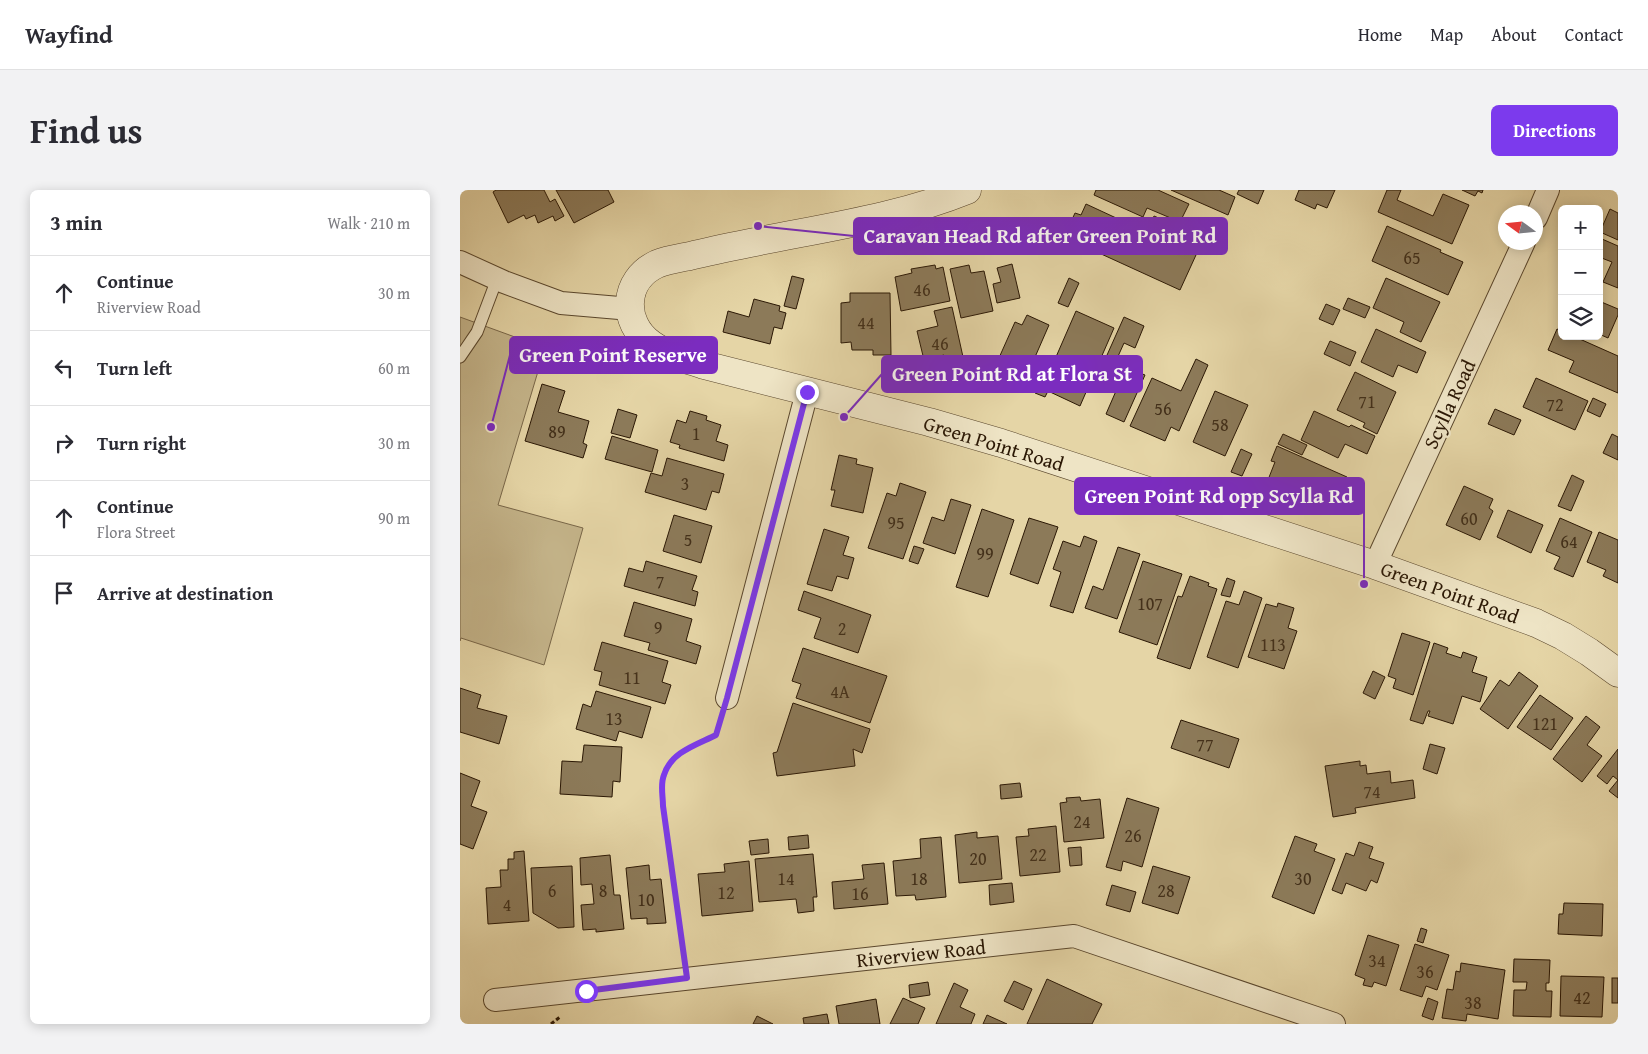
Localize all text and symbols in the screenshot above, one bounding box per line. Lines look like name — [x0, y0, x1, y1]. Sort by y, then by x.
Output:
text: Wayfind — [25, 17, 113, 52]
text: Home — [1358, 21, 1402, 48]
text: Map — [1430, 21, 1463, 48]
text: About — [1491, 21, 1537, 48]
text: Contact — [1565, 21, 1623, 48]
text: Find us — [30, 105, 143, 156]
button: Directions — [1491, 105, 1618, 156]
north arrow — [1498, 205, 1543, 250]
map controls — [1558, 205, 1603, 340]
button: + — [1558, 205, 1603, 250]
text: 3 min — [50, 207, 102, 238]
text: Walk · 210 m — [327, 211, 410, 235]
callout: Caravan Head Rd after Green Point Rd — [854, 218, 1227, 254]
text: Caravan Head Rd after Green Point Rd — [864, 220, 1217, 251]
house number: 65 — [1403, 244, 1421, 271]
button: − — [1558, 250, 1603, 295]
text: Continue — [97, 267, 174, 295]
house number: 46 — [913, 276, 931, 303]
icon: ahead — [50, 279, 78, 307]
text: 30 m — [378, 281, 410, 305]
text: Riverview Road — [97, 295, 201, 319]
button: layers — [1558, 295, 1603, 340]
house number: 44 — [857, 309, 875, 336]
house number: 46 — [931, 330, 949, 357]
callout: Green Point Reserve — [510, 337, 717, 373]
text: Green Point Reserve — [519, 339, 707, 370]
icon: left — [50, 354, 78, 382]
text: Turn left — [97, 354, 172, 382]
street label: Scylla Road — [1416, 354, 1482, 453]
text: 60 m — [378, 356, 410, 380]
callout: Green Point Rd at Flora St — [882, 356, 1142, 392]
text: Green Point Rd at Flora St — [892, 358, 1132, 389]
route end — [796, 381, 819, 404]
house number: 71 — [1358, 388, 1376, 415]
house number: 72 — [1546, 391, 1564, 418]
house number: 56 — [1154, 395, 1172, 422]
street label: Green Point Road — [920, 408, 1068, 478]
house number: 58 — [1211, 411, 1229, 438]
house number: 89 — [548, 418, 566, 445]
house number: 1 — [692, 420, 700, 447]
icon: right — [50, 429, 78, 457]
text: Turn right — [97, 429, 186, 457]
text: 30 m — [378, 431, 410, 455]
house number: 3 — [681, 470, 689, 497]
callout: Green Point Rd opp Scylla Rd — [1075, 478, 1364, 514]
text: Green Point Rd opp Scylla Rd — [1085, 480, 1353, 511]
text: Continue — [97, 492, 174, 520]
icon: ahead — [50, 504, 78, 532]
house number: 60 — [1460, 505, 1478, 532]
text: 90 m — [378, 506, 410, 530]
house number: 95 — [887, 509, 905, 536]
text: Flora Street — [97, 520, 175, 544]
house number: 5 — [684, 526, 692, 553]
house number: 64 — [1560, 528, 1578, 555]
house number: 99 — [976, 540, 994, 567]
street label: Green Point Road — [1377, 554, 1524, 631]
house number: 7 — [656, 568, 664, 595]
icon: arrive — [50, 579, 78, 607]
text: Arrive at destination — [97, 579, 273, 607]
house number: 107 — [1137, 590, 1163, 617]
house number: 9 — [654, 614, 662, 641]
house number: 2 — [838, 615, 846, 642]
house number: 113 — [1260, 631, 1286, 658]
house number: 11 — [623, 664, 641, 691]
house number: 4A — [830, 678, 850, 705]
house number: 13 — [605, 705, 623, 732]
house number: 121 — [1532, 710, 1558, 737]
house number: 77 — [1196, 731, 1214, 758]
house number: 74 — [1363, 778, 1381, 805]
house number: 24 — [1073, 808, 1091, 835]
house number: 26 — [1124, 822, 1142, 849]
house number: 22 — [1029, 841, 1047, 868]
house number: 20 — [969, 845, 987, 872]
house number: 14 — [777, 865, 795, 892]
house number: 18 — [910, 865, 928, 892]
house number: 30 — [1294, 865, 1312, 892]
house number: 6 — [548, 877, 556, 904]
house number: 8 — [599, 877, 607, 904]
house number: 28 — [1157, 877, 1175, 904]
house number: 12 — [717, 879, 735, 906]
house number: 16 — [851, 880, 869, 907]
house number: 10 — [637, 886, 655, 913]
house number: 4 — [503, 891, 511, 918]
street label: Riverview Road — [855, 932, 987, 974]
house number: 34 — [1368, 947, 1386, 974]
house number: 36 — [1416, 958, 1434, 985]
route start — [575, 980, 598, 1003]
house number: 42 — [1573, 984, 1591, 1011]
house number: 38 — [1464, 989, 1482, 1016]

